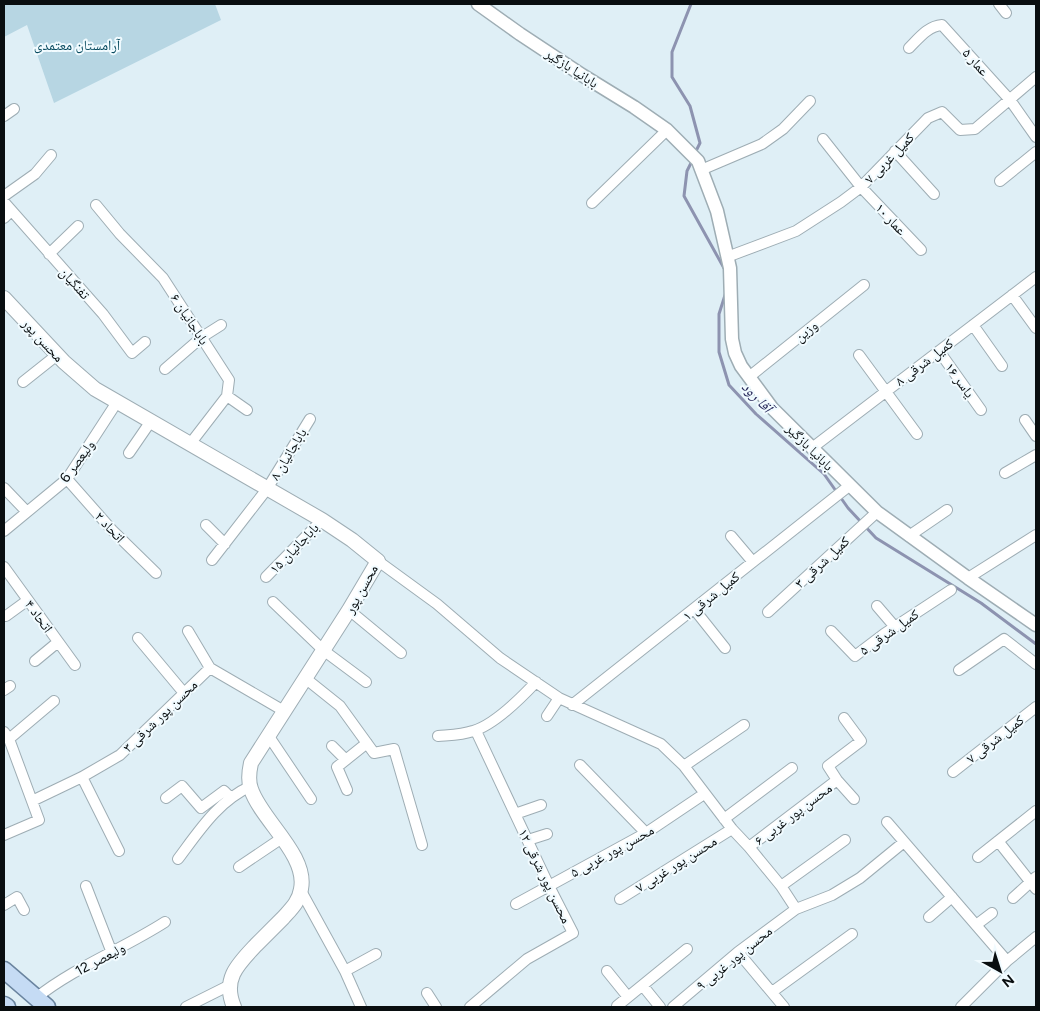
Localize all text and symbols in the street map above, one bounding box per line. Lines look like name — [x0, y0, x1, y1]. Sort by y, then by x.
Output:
park label: آرامستان معتمدی — [34, 37, 121, 54]
street label: بابانیا بازگیر — [541, 44, 602, 92]
street label: عمار ۵ — [959, 45, 993, 80]
street label: کمیل غربی ۷ — [861, 129, 918, 187]
street label: عمار ۱۰ — [872, 200, 910, 239]
street label: تفنگیان — [56, 264, 94, 303]
street label: باباجانیان ۶ — [167, 290, 212, 348]
street label: محسن پور — [17, 314, 67, 366]
street label: وزین — [791, 317, 821, 346]
street label: کمیل شرقی ۸ — [892, 335, 957, 390]
street label: یاسر ۱۶ — [941, 359, 978, 401]
water label: آقا رود — [738, 378, 779, 419]
street label: بابانیا بازگیر — [782, 419, 837, 475]
street label: باباجانیان ۸ — [266, 425, 311, 483]
street label: ولیعصر 6 — [56, 437, 98, 486]
street label: اتحاد ۲ — [91, 508, 128, 547]
street label: باباجانیان ۱۵ — [266, 519, 323, 577]
street label: کمیل شرقی ۳ — [791, 533, 853, 592]
street label: محسن پور — [341, 562, 382, 618]
street label: کمیل شرقی ۱ — [679, 568, 743, 625]
street label: اتحاد ۴ — [21, 597, 56, 636]
street label: کمیل شرقی ۵ — [856, 606, 922, 659]
street label: محسن پور شرقی ۳ — [120, 677, 201, 756]
street label: کمیل شرقی ۷ — [963, 712, 1028, 767]
street label: محسن پور غربی ۶ — [751, 780, 836, 849]
street label: محسن پور غربی ۵ — [568, 822, 657, 881]
street label: محسن پور شرقی ۱۲ — [514, 826, 575, 926]
street label: محسن پور غربی ۷ — [632, 833, 720, 896]
street label: محسن پور غربی ۹ — [693, 923, 776, 994]
street label: ولیعصر 12 — [72, 939, 128, 980]
north arrow — [975, 946, 1025, 996]
text: N — [998, 971, 1017, 991]

